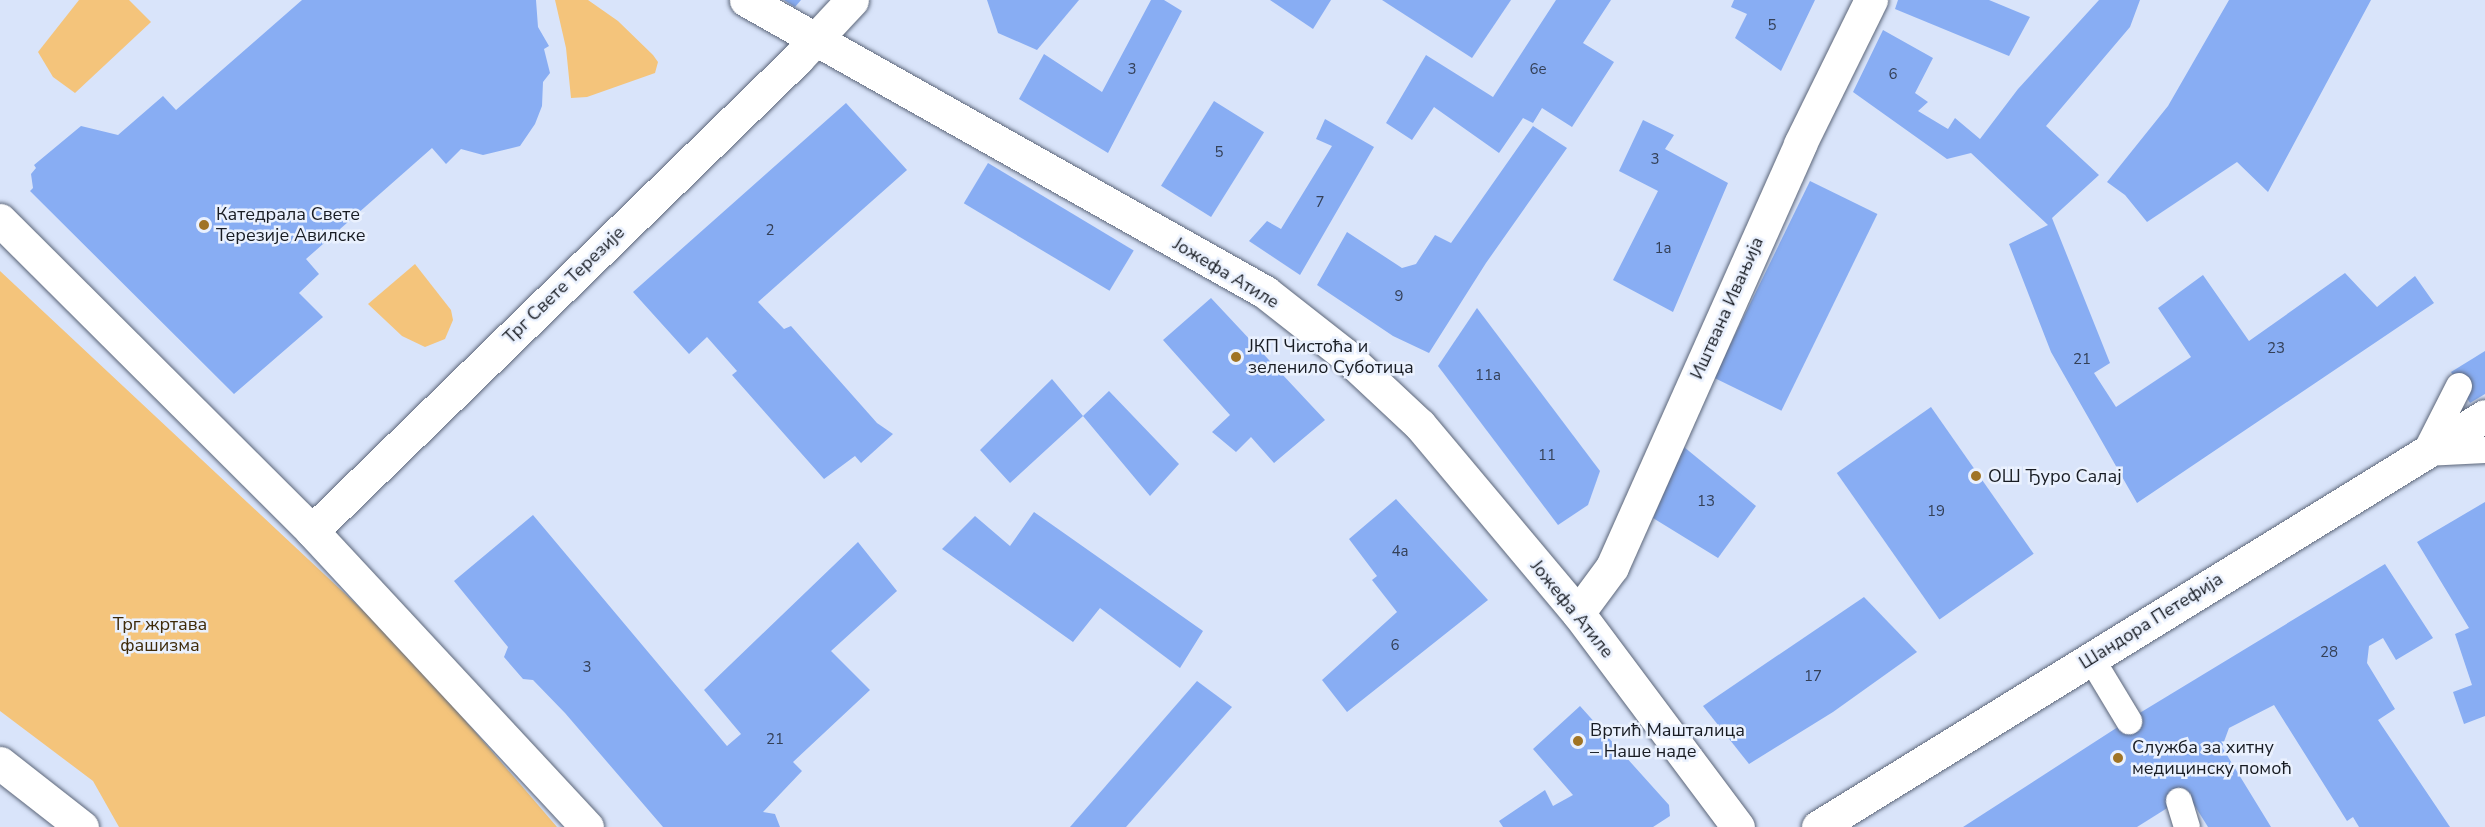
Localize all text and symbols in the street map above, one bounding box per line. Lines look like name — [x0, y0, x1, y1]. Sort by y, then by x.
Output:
house number: 5 — [1768, 17, 1776, 35]
house number: 3 — [1128, 61, 1136, 79]
house number: 6e — [1530, 61, 1546, 79]
house number: 6 — [1889, 66, 1897, 84]
house number: 5 — [1215, 144, 1223, 162]
house number: 3 — [1651, 151, 1659, 169]
house number: 7 — [1316, 194, 1324, 212]
place label: Катедрала Свете Терезије Авилске — [216, 204, 365, 246]
marker: Катедрала Свете Терезије Авилске — [197, 218, 211, 232]
street label: Трг Свете Терезије — [499, 222, 629, 348]
house number: 2 — [766, 222, 774, 240]
street label: Јожефа Атиле — [1169, 233, 1283, 313]
street label: Иштвана Ивањија — [1686, 233, 1768, 383]
house number: 1a — [1655, 240, 1671, 258]
house number: 9 — [1395, 288, 1403, 306]
place label: ЈКП Чистоћа и зеленило Суботица — [1248, 336, 1414, 378]
house number: 23 — [2267, 340, 2285, 358]
marker: ЈКП Чистоћа и зеленило Суботица — [1229, 350, 1243, 364]
house number: 21 — [2073, 351, 2091, 369]
house number: 11a — [1475, 367, 1501, 385]
house number: 11 — [1538, 447, 1556, 465]
place label: ОШ Ђуро Салај — [1988, 465, 2122, 487]
marker: ОШ Ђуро Салај — [1969, 469, 1983, 483]
house number: 13 — [1697, 493, 1715, 511]
house number: 19 — [1927, 503, 1945, 521]
house number: 4a — [1392, 543, 1408, 561]
street label: Јожефа Атиле — [1526, 556, 1618, 662]
street label: Шандора Петефија — [2075, 568, 2227, 674]
park label: Трг жртава фашизма — [113, 614, 207, 656]
house number: 6 — [1391, 637, 1399, 655]
house number: 28 — [2320, 644, 2338, 662]
house number: 3 — [583, 659, 591, 677]
house number: 17 — [1804, 668, 1822, 686]
place label: Вртић Машталица – Наше наде — [1590, 720, 1745, 762]
house number: 21 — [766, 731, 784, 749]
marker: Вртић Машталица – Наше наде — [1571, 734, 1585, 748]
place label: Служба за хитну медицинску помоћ — [2132, 737, 2292, 780]
marker: Служба за хитну медицинску помоћ — [2109, 749, 2127, 767]

